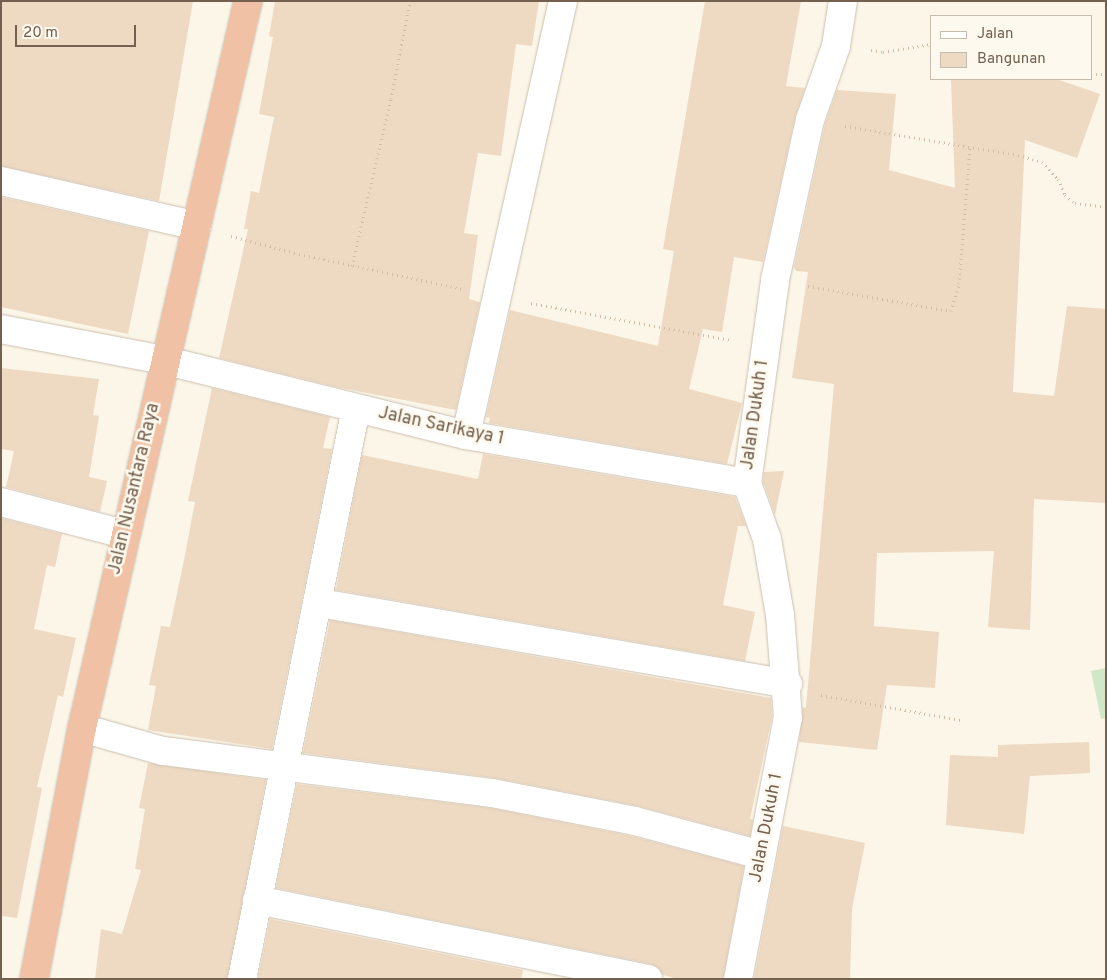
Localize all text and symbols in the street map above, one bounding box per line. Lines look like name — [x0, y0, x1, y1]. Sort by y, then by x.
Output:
scale bar — [18, 15, 139, 47]
legend — [930, 15, 1092, 80]
text: 20 m — [23, 24, 58, 43]
text: Jalan — [977, 25, 1014, 44]
text: Bangunan — [977, 50, 1046, 69]
street label: Jalan Dukuh 1 — [738, 359, 774, 471]
street label: Jalan Nusantara Raya — [105, 401, 165, 577]
street label: Jalan Sarikaya 1 — [376, 403, 506, 451]
street label: Jalan Dukuh 1 — [746, 771, 788, 885]

